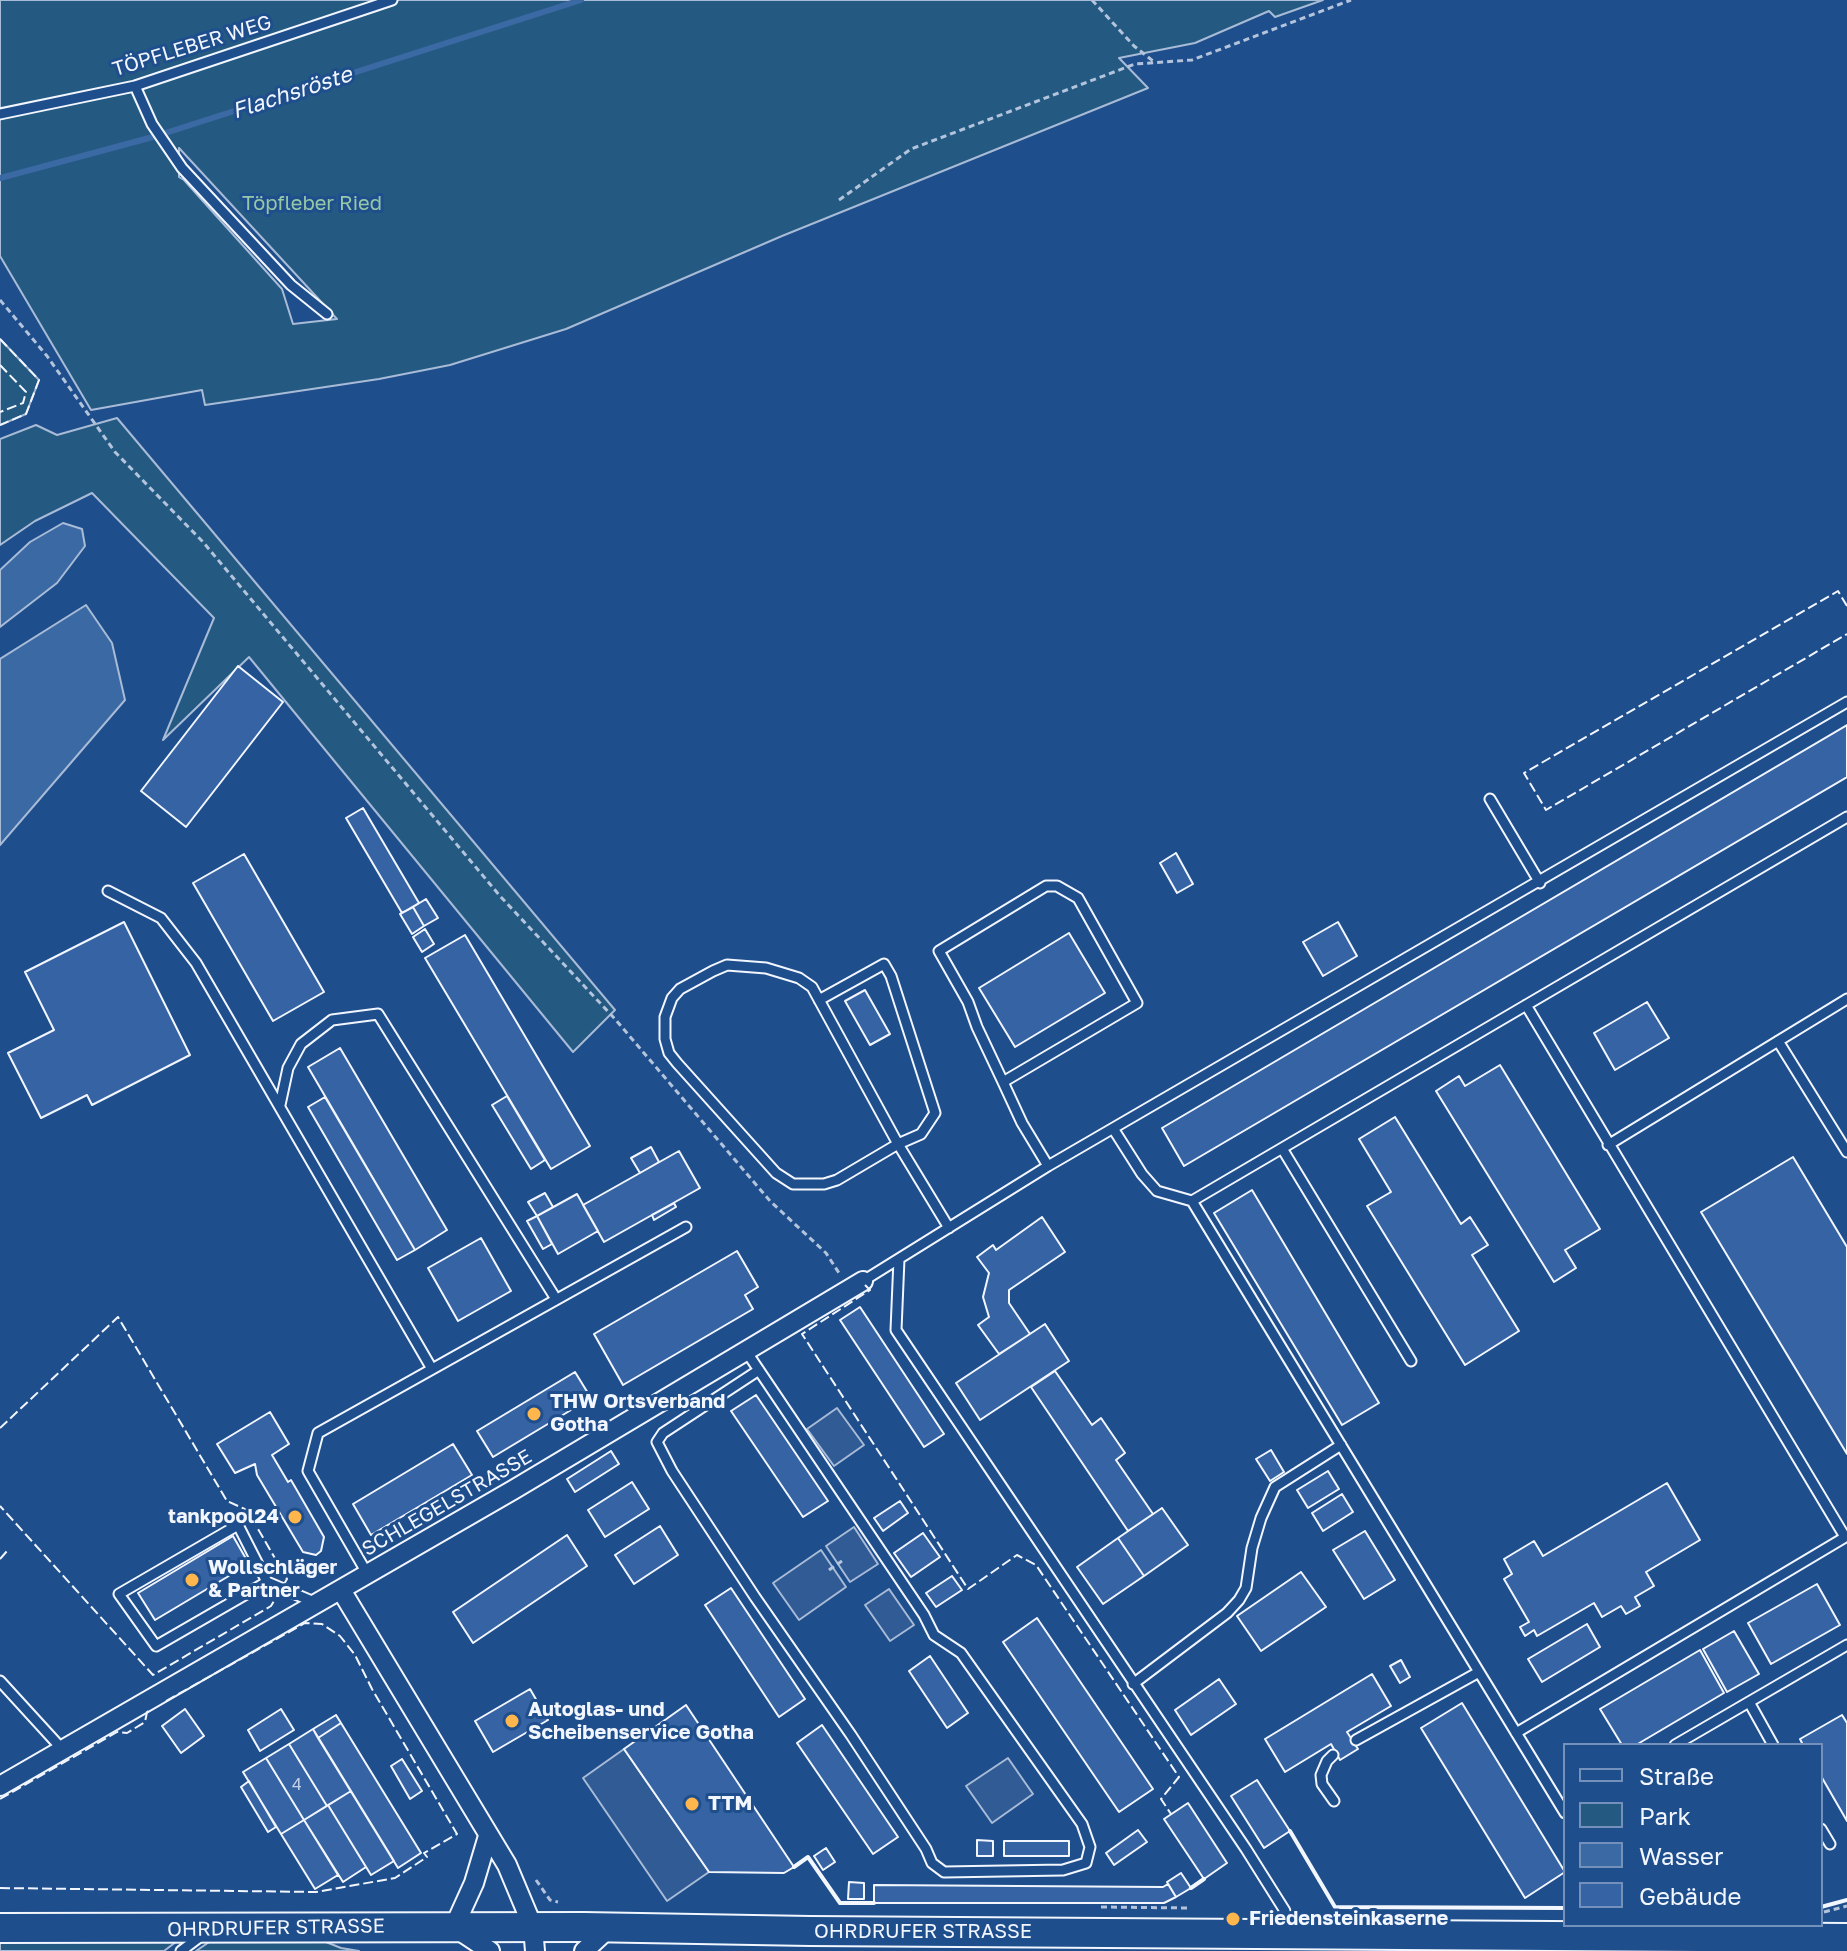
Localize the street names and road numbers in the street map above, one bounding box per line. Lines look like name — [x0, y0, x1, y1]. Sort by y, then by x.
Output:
street label: TÖPFLEBER WEG — [110, 10, 274, 82]
street label: SCHLEGELSTRASSE — [358, 1445, 536, 1561]
street label: OHRDRUFER STRASSE — [167, 1914, 385, 1942]
street label: OHRDRUFER STRASSE — [814, 1920, 1032, 1944]

